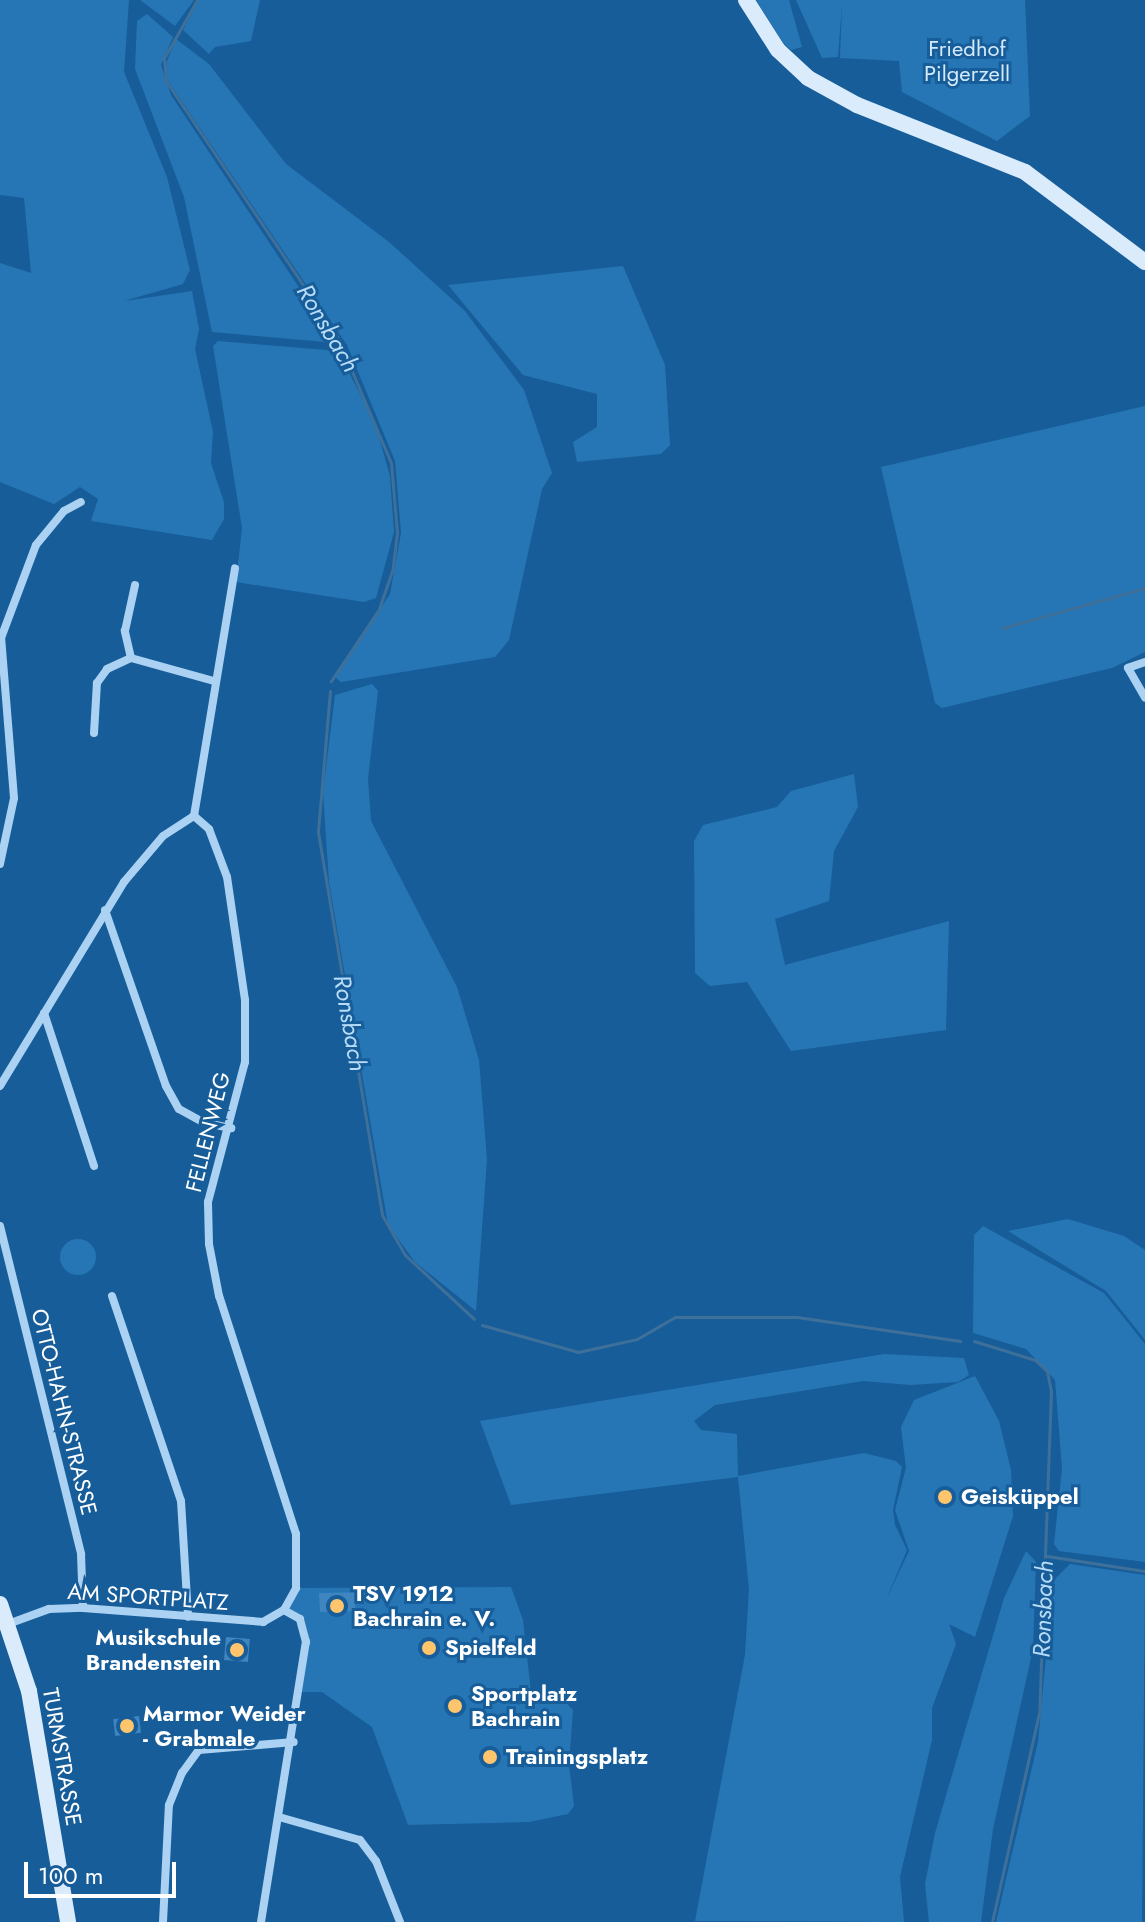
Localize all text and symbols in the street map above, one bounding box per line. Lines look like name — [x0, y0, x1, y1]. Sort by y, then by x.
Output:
park label: Friedhof Pilgerzell — [924, 35, 1010, 86]
water label: Ronsbach — [291, 279, 365, 377]
water label: Ronsbach — [327, 973, 373, 1073]
street label: FELLENWEG — [180, 1069, 236, 1195]
street label: OTTO-HAHN-STRASSE — [26, 1306, 102, 1518]
place label: Geisküppel — [961, 1484, 1079, 1510]
marker: Geisküppel — [936, 1488, 954, 1506]
water label: Ronsbach — [1027, 1560, 1059, 1658]
street label: AM SPORTPLATZ — [67, 1578, 229, 1616]
place label: TSV 1912 Bachrain e. V. — [353, 1580, 495, 1632]
marker: TSV 1912 Bachrain e. V. — [328, 1597, 346, 1615]
place label: Musikschule Brandenstein — [86, 1624, 221, 1676]
place label: Spielfeld — [445, 1635, 537, 1661]
marker: Spielfeld — [420, 1639, 438, 1657]
marker: Musikschule Brandenstein — [228, 1641, 246, 1659]
place label: Sportplatz Bachrain — [471, 1680, 577, 1732]
street label: TURMSTRASSE — [37, 1686, 87, 1828]
marker: Sportplatz Bachrain — [446, 1697, 464, 1715]
place label: Marmor Weider - Grabmale — [143, 1700, 306, 1752]
marker: Marmor Weider - Grabmale — [118, 1717, 136, 1735]
place label: Trainingsplatz — [506, 1744, 648, 1770]
marker: Trainingsplatz — [481, 1748, 499, 1766]
scale bar — [28, 1846, 180, 1896]
text: 100 m — [38, 1858, 104, 1893]

